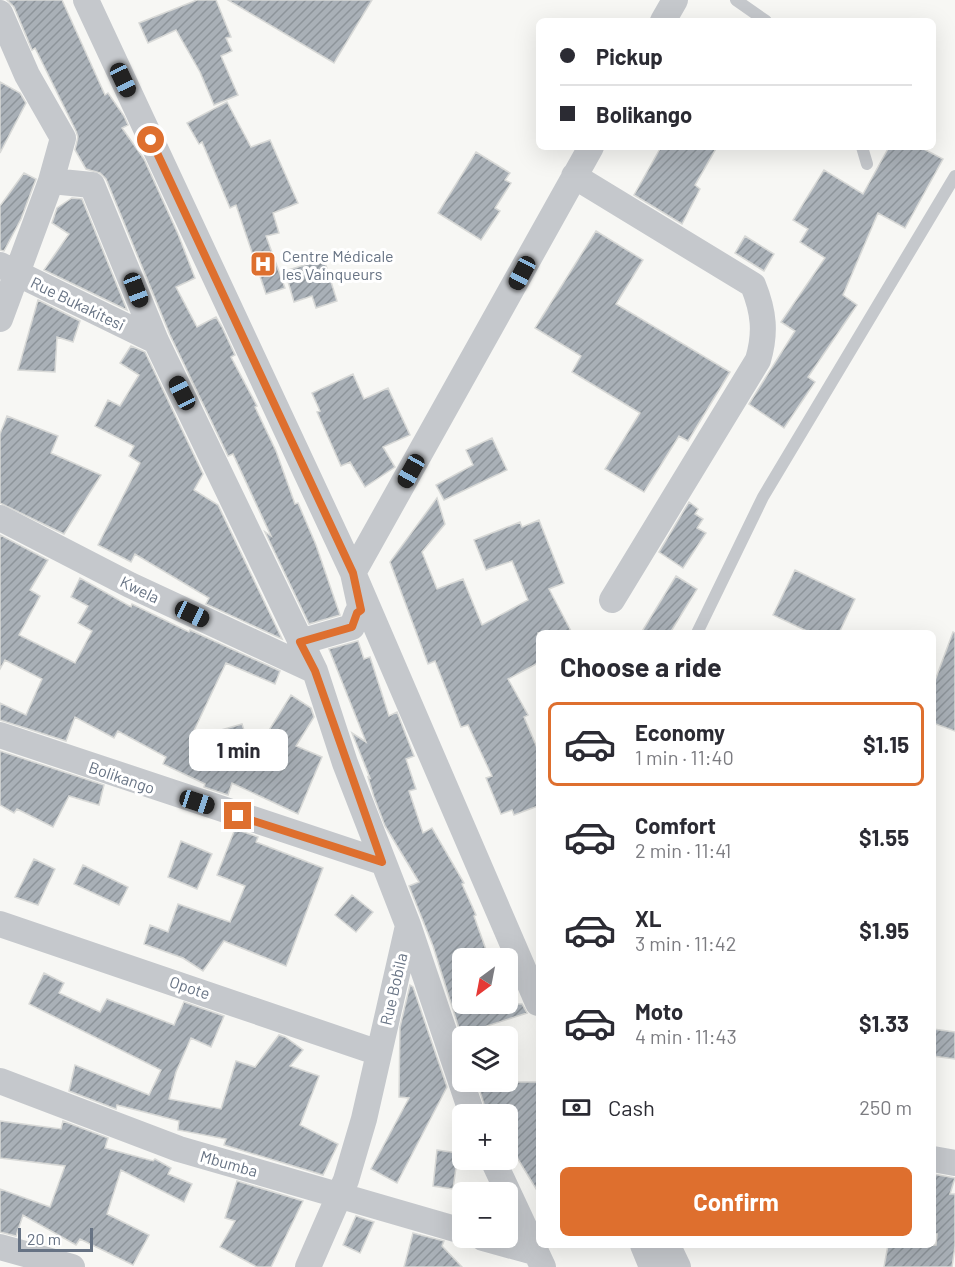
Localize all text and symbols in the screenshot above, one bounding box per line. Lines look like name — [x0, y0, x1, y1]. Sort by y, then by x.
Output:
text: Pickup — [596, 43, 663, 69]
car — [107, 60, 139, 100]
text: Bolikango — [596, 101, 692, 127]
route start — [137, 126, 164, 153]
place label: Centre Médicale les Vainqueurs — [282, 246, 394, 283]
hospital icon: Centre Médicale les Vainqueurs — [248, 249, 278, 279]
car — [506, 253, 538, 293]
car — [121, 270, 151, 310]
street label: Rue Bukakitesi — [28, 272, 128, 334]
car — [166, 373, 198, 413]
car — [394, 451, 428, 491]
street label: Kwela — [117, 571, 163, 607]
car — [172, 598, 212, 630]
text: Choose a ride — [560, 650, 722, 682]
icon: car — [563, 717, 617, 771]
text: Economy — [635, 719, 725, 745]
callout: 1 min — [188, 729, 288, 771]
text: $1.15 — [863, 731, 909, 757]
text: 1 min — [217, 738, 260, 762]
text: 1 min · 11:40 — [635, 745, 734, 769]
street label: Bolikango — [87, 757, 157, 797]
car — [177, 788, 217, 816]
route end — [224, 802, 251, 829]
icon: car — [563, 810, 617, 864]
text: Comfort — [635, 812, 716, 838]
text: $1.55 — [859, 824, 909, 850]
text: 2 min · 11:41 — [635, 838, 731, 862]
icon: car — [563, 903, 617, 957]
text: XL — [635, 905, 661, 931]
text: $1.95 — [859, 917, 909, 943]
text: 3 min · 11:42 — [635, 931, 737, 955]
north arrow — [452, 948, 518, 1014]
map controls — [452, 948, 518, 1248]
street label: Rue Bobila — [375, 951, 411, 1027]
street label: Opote — [167, 971, 213, 1003]
icon: car — [563, 996, 617, 1050]
text: Moto — [635, 998, 683, 1024]
text: $1.33 — [859, 1010, 909, 1036]
text: 4 min · 11:43 — [635, 1024, 737, 1048]
button: layers — [452, 1026, 518, 1092]
icon: cash — [560, 1091, 593, 1124]
text: Cash — [608, 1094, 655, 1120]
text: 250 m — [859, 1095, 912, 1119]
button: + — [452, 1104, 518, 1170]
street label: Mbumba — [198, 1146, 260, 1180]
button: Confirm — [560, 1167, 912, 1236]
button: − — [452, 1182, 518, 1248]
scale bar — [18, 1225, 93, 1252]
text: 20 m — [27, 1229, 61, 1248]

